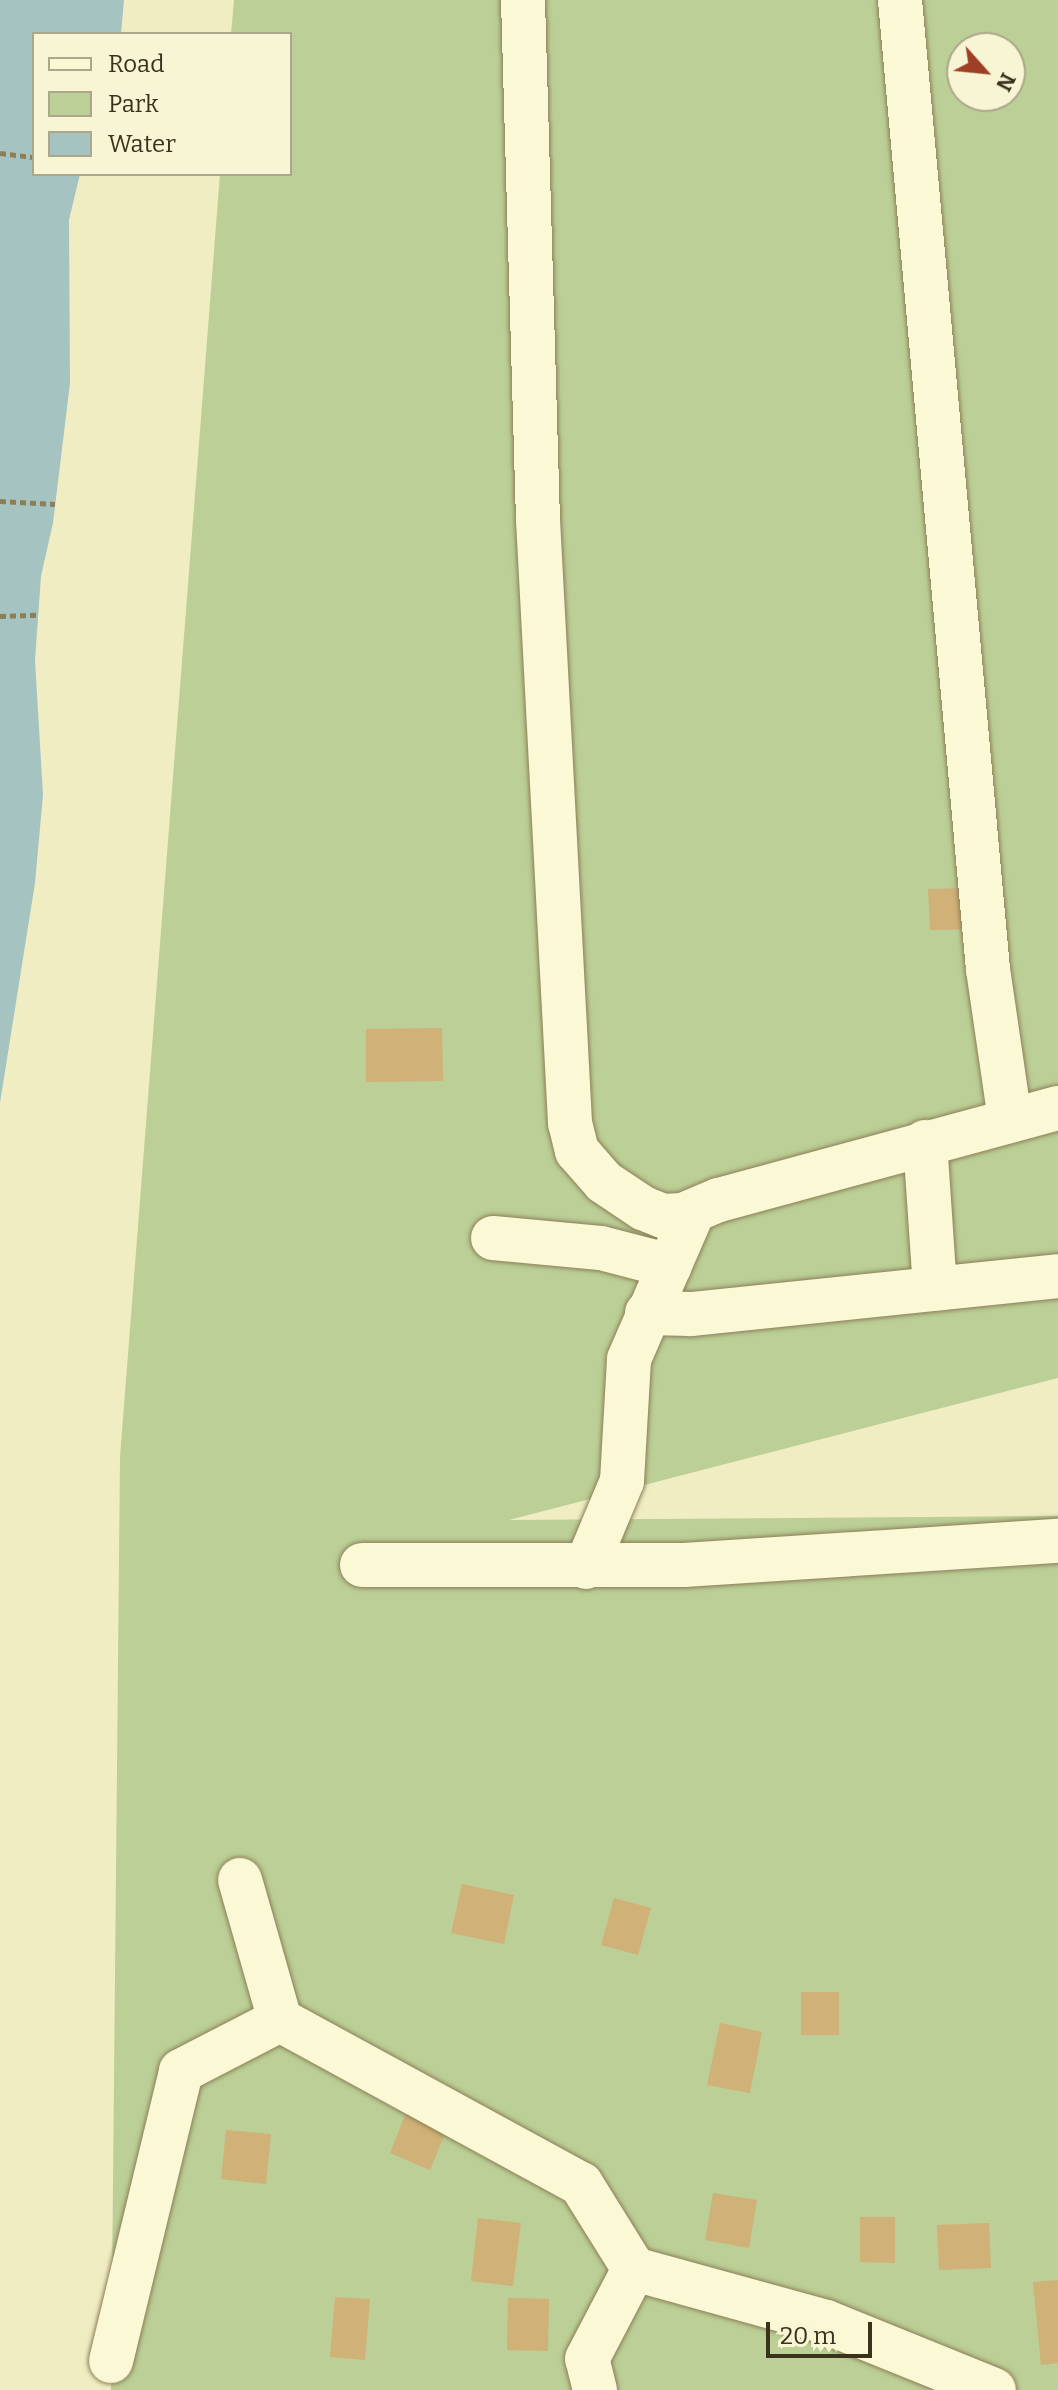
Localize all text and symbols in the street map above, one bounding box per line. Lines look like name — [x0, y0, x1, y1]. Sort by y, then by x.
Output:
legend — [32, 32, 292, 176]
north arrow — [946, 32, 1026, 112]
text: Road — [108, 50, 164, 78]
text: N — [990, 69, 1022, 96]
text: Park — [108, 90, 159, 118]
text: Water — [108, 130, 176, 158]
scale bar — [770, 2306, 876, 2356]
text: 20 m — [780, 2322, 836, 2350]

